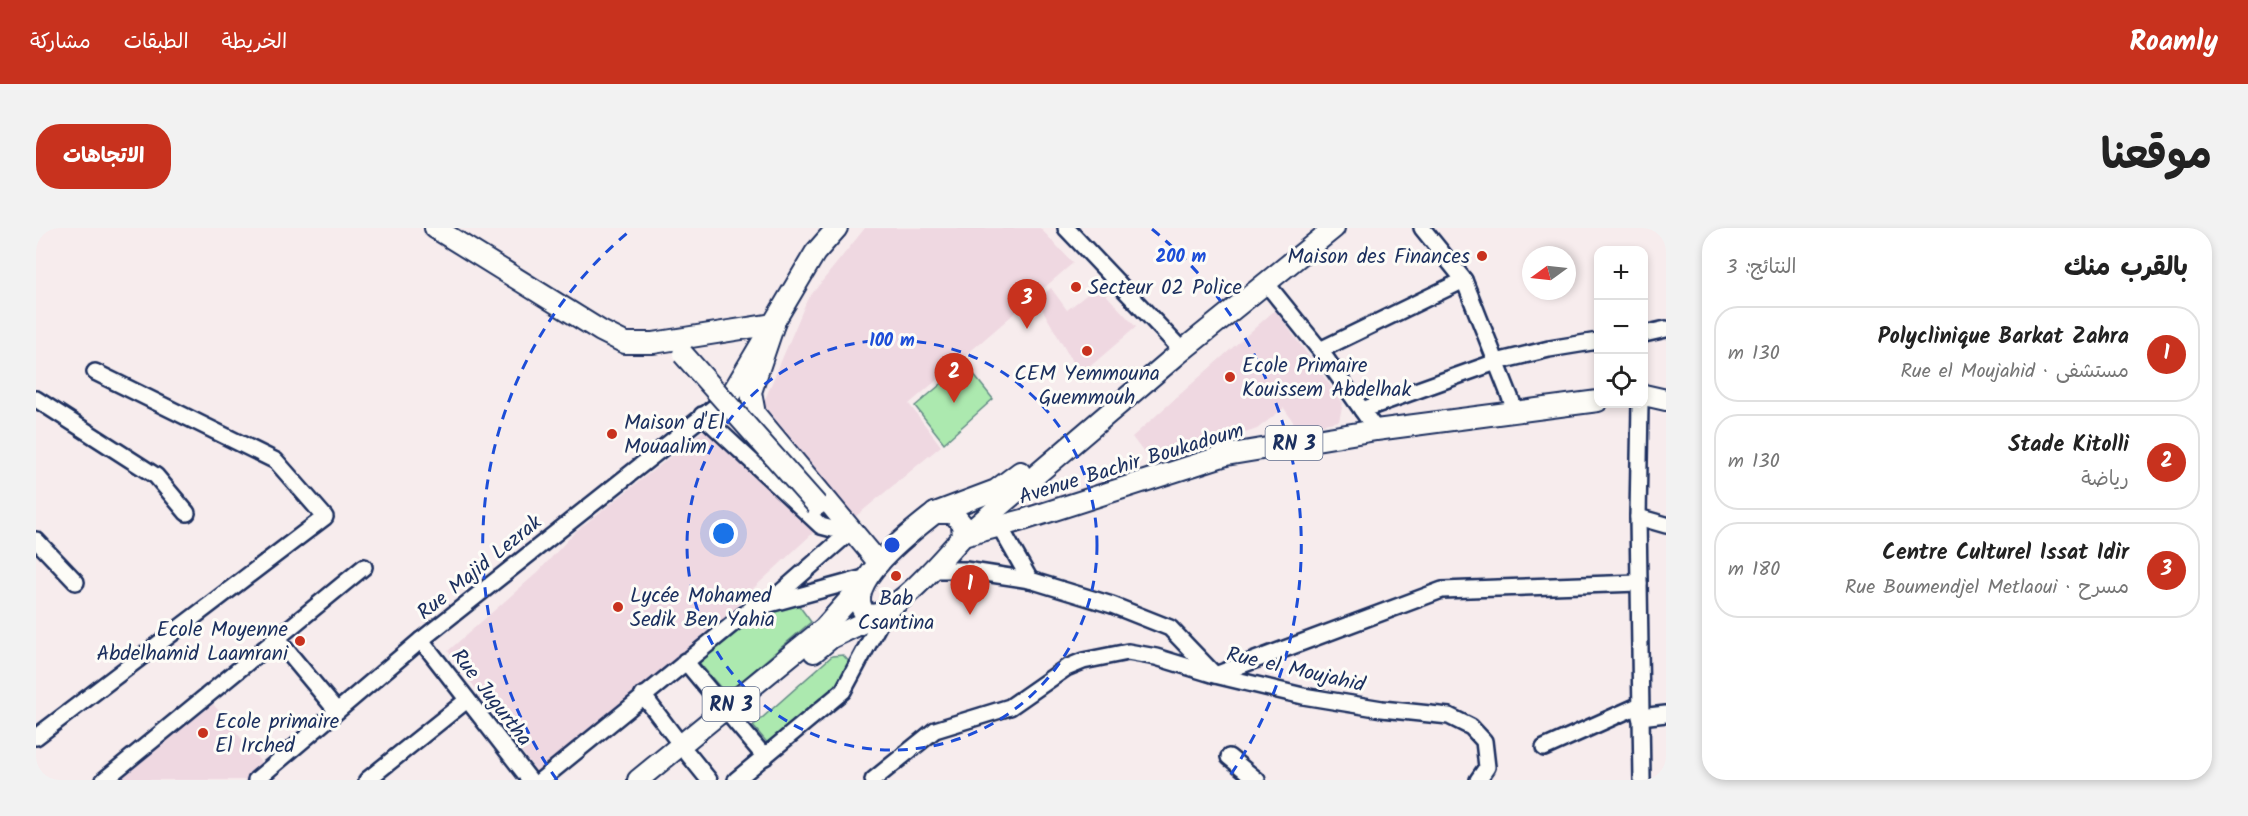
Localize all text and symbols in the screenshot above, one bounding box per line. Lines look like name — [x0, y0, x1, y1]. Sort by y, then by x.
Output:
text: Roamly — [2129, 20, 2218, 65]
text: مشاركة — [30, 26, 91, 59]
text: الطبقات — [124, 26, 189, 59]
text: الخريطة — [222, 26, 287, 59]
text: موقعنا — [2101, 123, 2212, 190]
button: الاتجاهات — [36, 124, 171, 189]
place label: Maison des Finances — [1287, 241, 1470, 274]
text: 200 m — [1156, 243, 1207, 272]
north arrow — [1522, 246, 1576, 300]
map controls — [1594, 246, 1648, 408]
button: + — [1594, 246, 1648, 300]
text: بالقرب منك — [2064, 247, 2188, 289]
marker: Maison des Finances — [1475, 249, 1489, 263]
text: النتائج: 3 — [1726, 252, 1797, 284]
place label: Secteur 02 Police — [1088, 272, 1243, 305]
pin: 3 — [1008, 279, 1046, 329]
marker: Secteur 02 Police — [1069, 280, 1083, 294]
button: − — [1594, 300, 1648, 354]
text: Polyclinique Barkat Zahra — [1878, 320, 2129, 355]
text: 100 m — [869, 327, 915, 356]
text: 130 m — [1728, 338, 1780, 370]
text: 1 — [2163, 338, 2170, 370]
marker: CEM Yemmouna Guemmouh — [1080, 344, 1094, 358]
place label: Ecole Primaire Kouissem Abdelhak — [1242, 350, 1411, 407]
pin: 2 — [934, 354, 974, 403]
button: locate — [1594, 354, 1648, 408]
text: مستشفى · Rue el Moujahid — [1900, 356, 2129, 388]
place label: CEM Yemmouna Guemmouh — [1014, 358, 1160, 415]
marker: Ecole Primaire Kouissem Abdelhak — [1223, 370, 1237, 384]
place label: Maison d'El Mouaalim — [624, 407, 724, 464]
street label: Avenue Bachir Boukadoum — [1015, 414, 1248, 514]
road number: RN 3 — [1266, 426, 1322, 460]
marker: Maison d'El Mouaalim — [605, 427, 619, 441]
text: Stade Kitolli — [2008, 428, 2129, 463]
text: 130 m — [1728, 446, 1780, 478]
text: 2 — [2161, 446, 2172, 478]
text: رياضة — [2081, 464, 2129, 496]
street label: Rue Majid Lezrak — [410, 507, 550, 629]
your location — [709, 519, 738, 548]
centre of rings — [882, 535, 902, 555]
text: Centre Culturel Issat Idir — [1882, 536, 2129, 571]
text: 180 m — [1728, 554, 1780, 586]
text: 3 — [2161, 554, 2172, 586]
pin: 1 — [950, 566, 990, 615]
marker: Bab Csantina — [889, 569, 903, 583]
text: مسرح · Rue Boumendjel Metlaoui — [1845, 572, 2129, 604]
place label: Lycée Mohamed Sedik Ben Yahia — [630, 580, 775, 637]
place label: Bab Csantina — [858, 583, 934, 640]
marker: Lycée Mohamed Sedik Ben Yahia — [611, 600, 625, 614]
place label: Ecole Moyenne Abdelhamid Laamrani — [97, 614, 289, 671]
marker: Ecole Moyenne Abdelhamid Laamrani — [293, 634, 307, 648]
street label: Rue el Moujahid — [1223, 638, 1369, 703]
street label: Rue Jugurtha — [442, 642, 540, 754]
road number: RN 3 — [702, 687, 760, 721]
place label: Ecole primaire El Irched — [215, 706, 340, 763]
marker: Ecole primaire El Irched — [196, 726, 210, 740]

